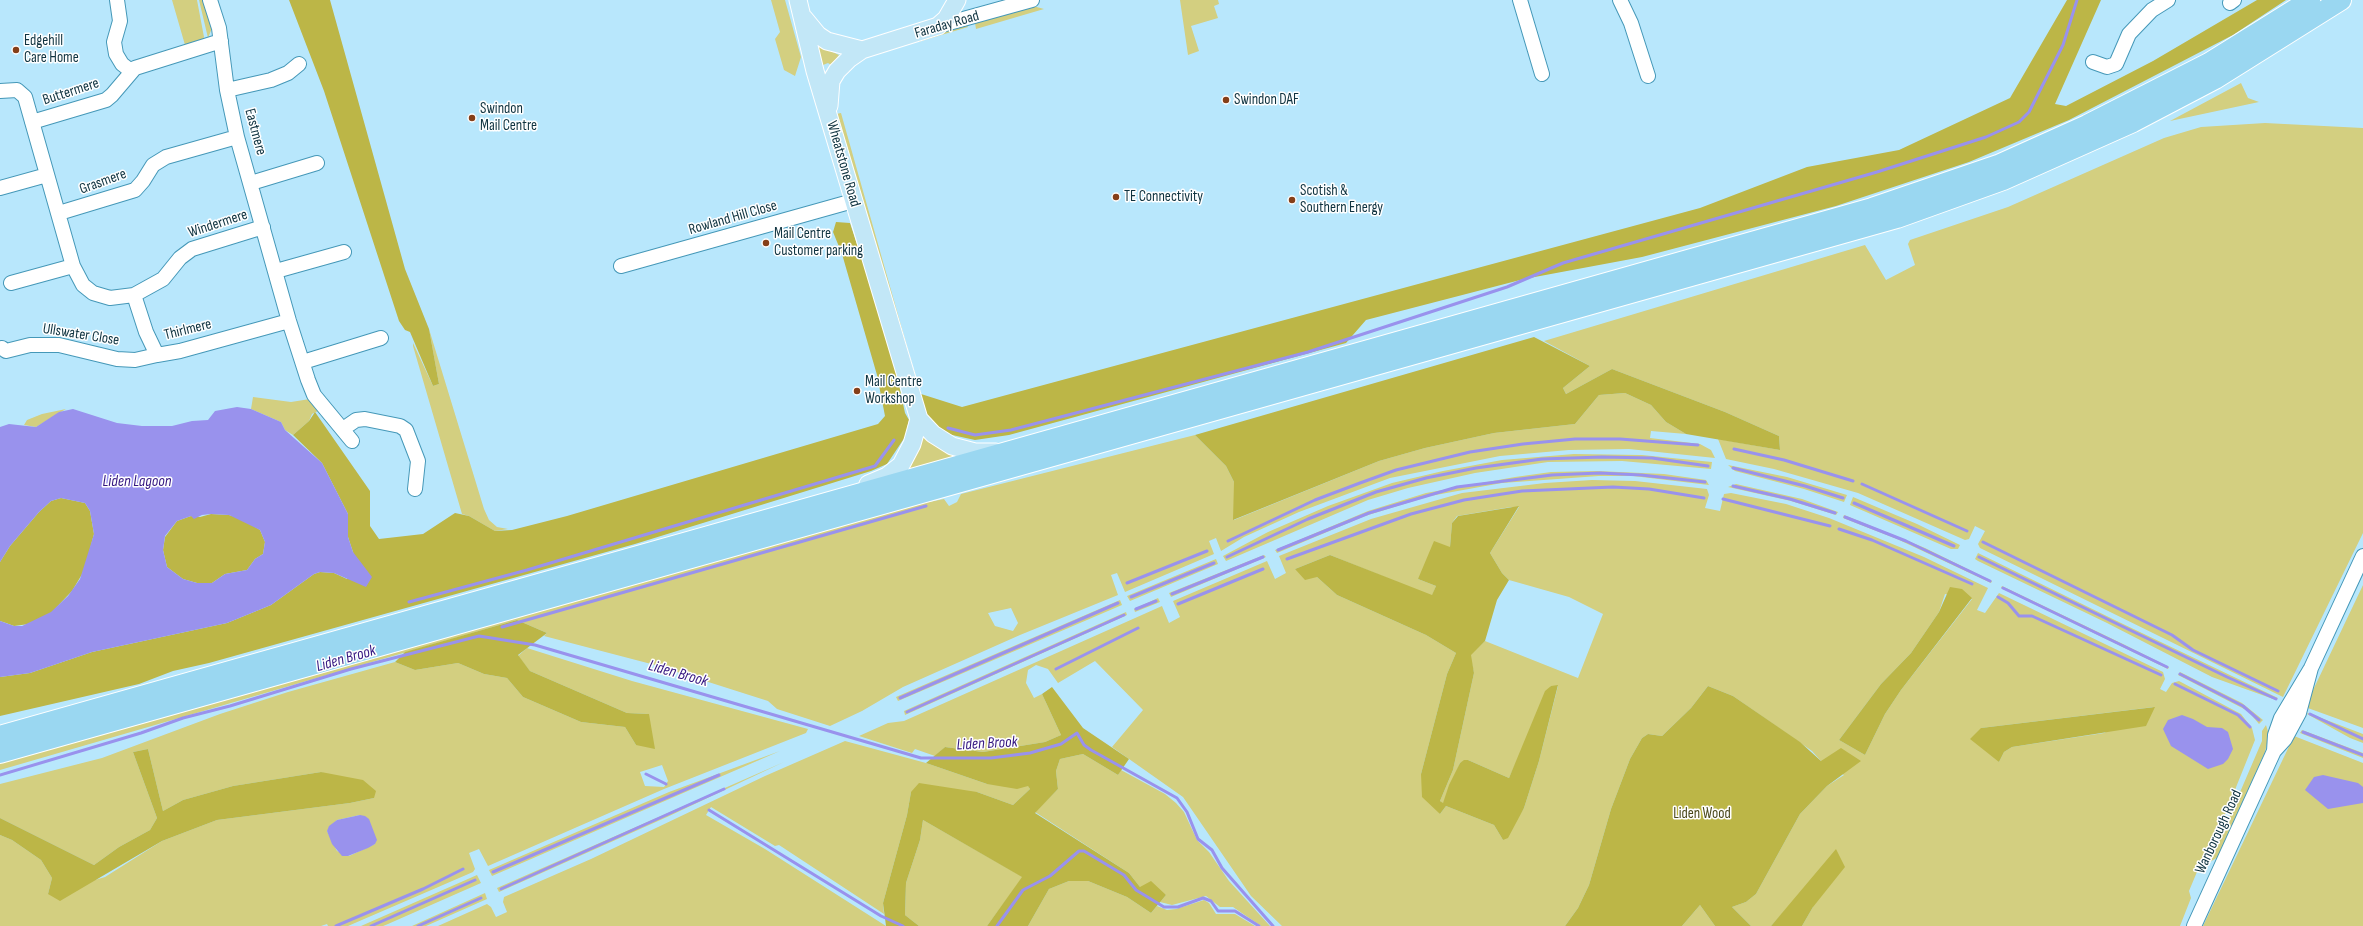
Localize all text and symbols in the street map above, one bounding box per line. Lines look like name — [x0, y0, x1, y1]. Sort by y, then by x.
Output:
street label: Faraday Road — [913, 7, 981, 43]
place label: Edgehill Care Home — [24, 32, 79, 67]
marker: Edgehill Care Home — [11, 45, 21, 55]
street label: Buttermere — [41, 74, 101, 110]
place label: Swindon DAF — [1234, 91, 1299, 109]
marker: Swindon DAF — [1221, 95, 1231, 105]
place label: Swindon Mail Centre — [480, 100, 537, 135]
street label: Eastmere — [240, 107, 270, 157]
marker: Swindon Mail Centre — [467, 113, 477, 123]
street label: Wheatstone Road — [822, 119, 864, 209]
street label: Grasmere — [77, 165, 129, 199]
place label: Scotish & Southern Energy — [1300, 182, 1383, 217]
place label: TE Connectivity — [1124, 188, 1203, 206]
marker: TE Connectivity — [1111, 192, 1121, 202]
marker: Scotish & Southern Energy — [1287, 195, 1297, 205]
street label: Rowland Hill Close — [687, 197, 779, 239]
street label: Windermere — [186, 206, 250, 242]
place label: Mail Centre Customer parking — [774, 225, 863, 260]
marker: Mail Centre Customer parking — [761, 238, 771, 248]
street label: Thirlmere — [163, 315, 213, 345]
street label: Ullswater Close — [41, 320, 121, 350]
place label: Mail Centre Workshop — [865, 373, 922, 408]
marker: Mail Centre Workshop — [852, 386, 862, 396]
water label: Liden Lagoon — [102, 472, 172, 492]
water label: Liden Brook — [314, 641, 378, 677]
water label: Liden Brook — [646, 656, 710, 692]
water label: Liden Brook — [956, 733, 1018, 755]
street label: Wanborough Road — [2192, 787, 2246, 877]
park label: Liden Wood — [1673, 805, 1731, 823]

